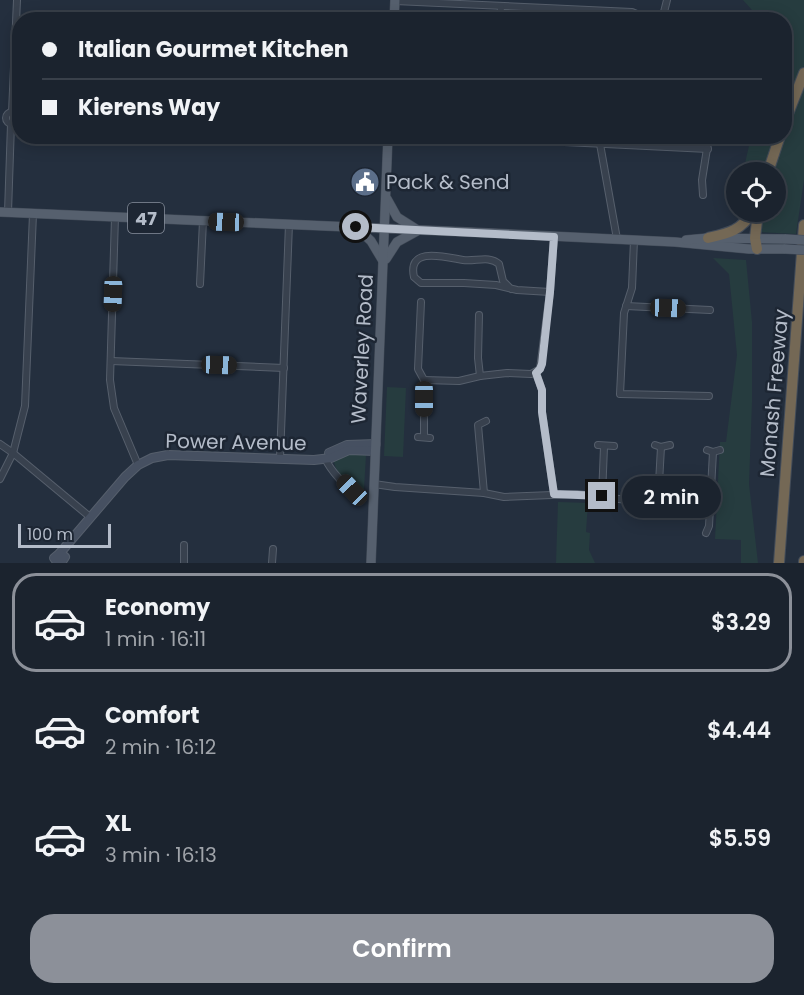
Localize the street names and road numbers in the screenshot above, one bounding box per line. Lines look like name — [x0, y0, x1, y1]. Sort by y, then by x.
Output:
road number: 47 — [128, 203, 164, 233]
street label: Waverley Road — [344, 273, 380, 425]
street label: Monash Freeway — [753, 308, 795, 478]
street label: Power Avenue — [165, 427, 307, 457]

